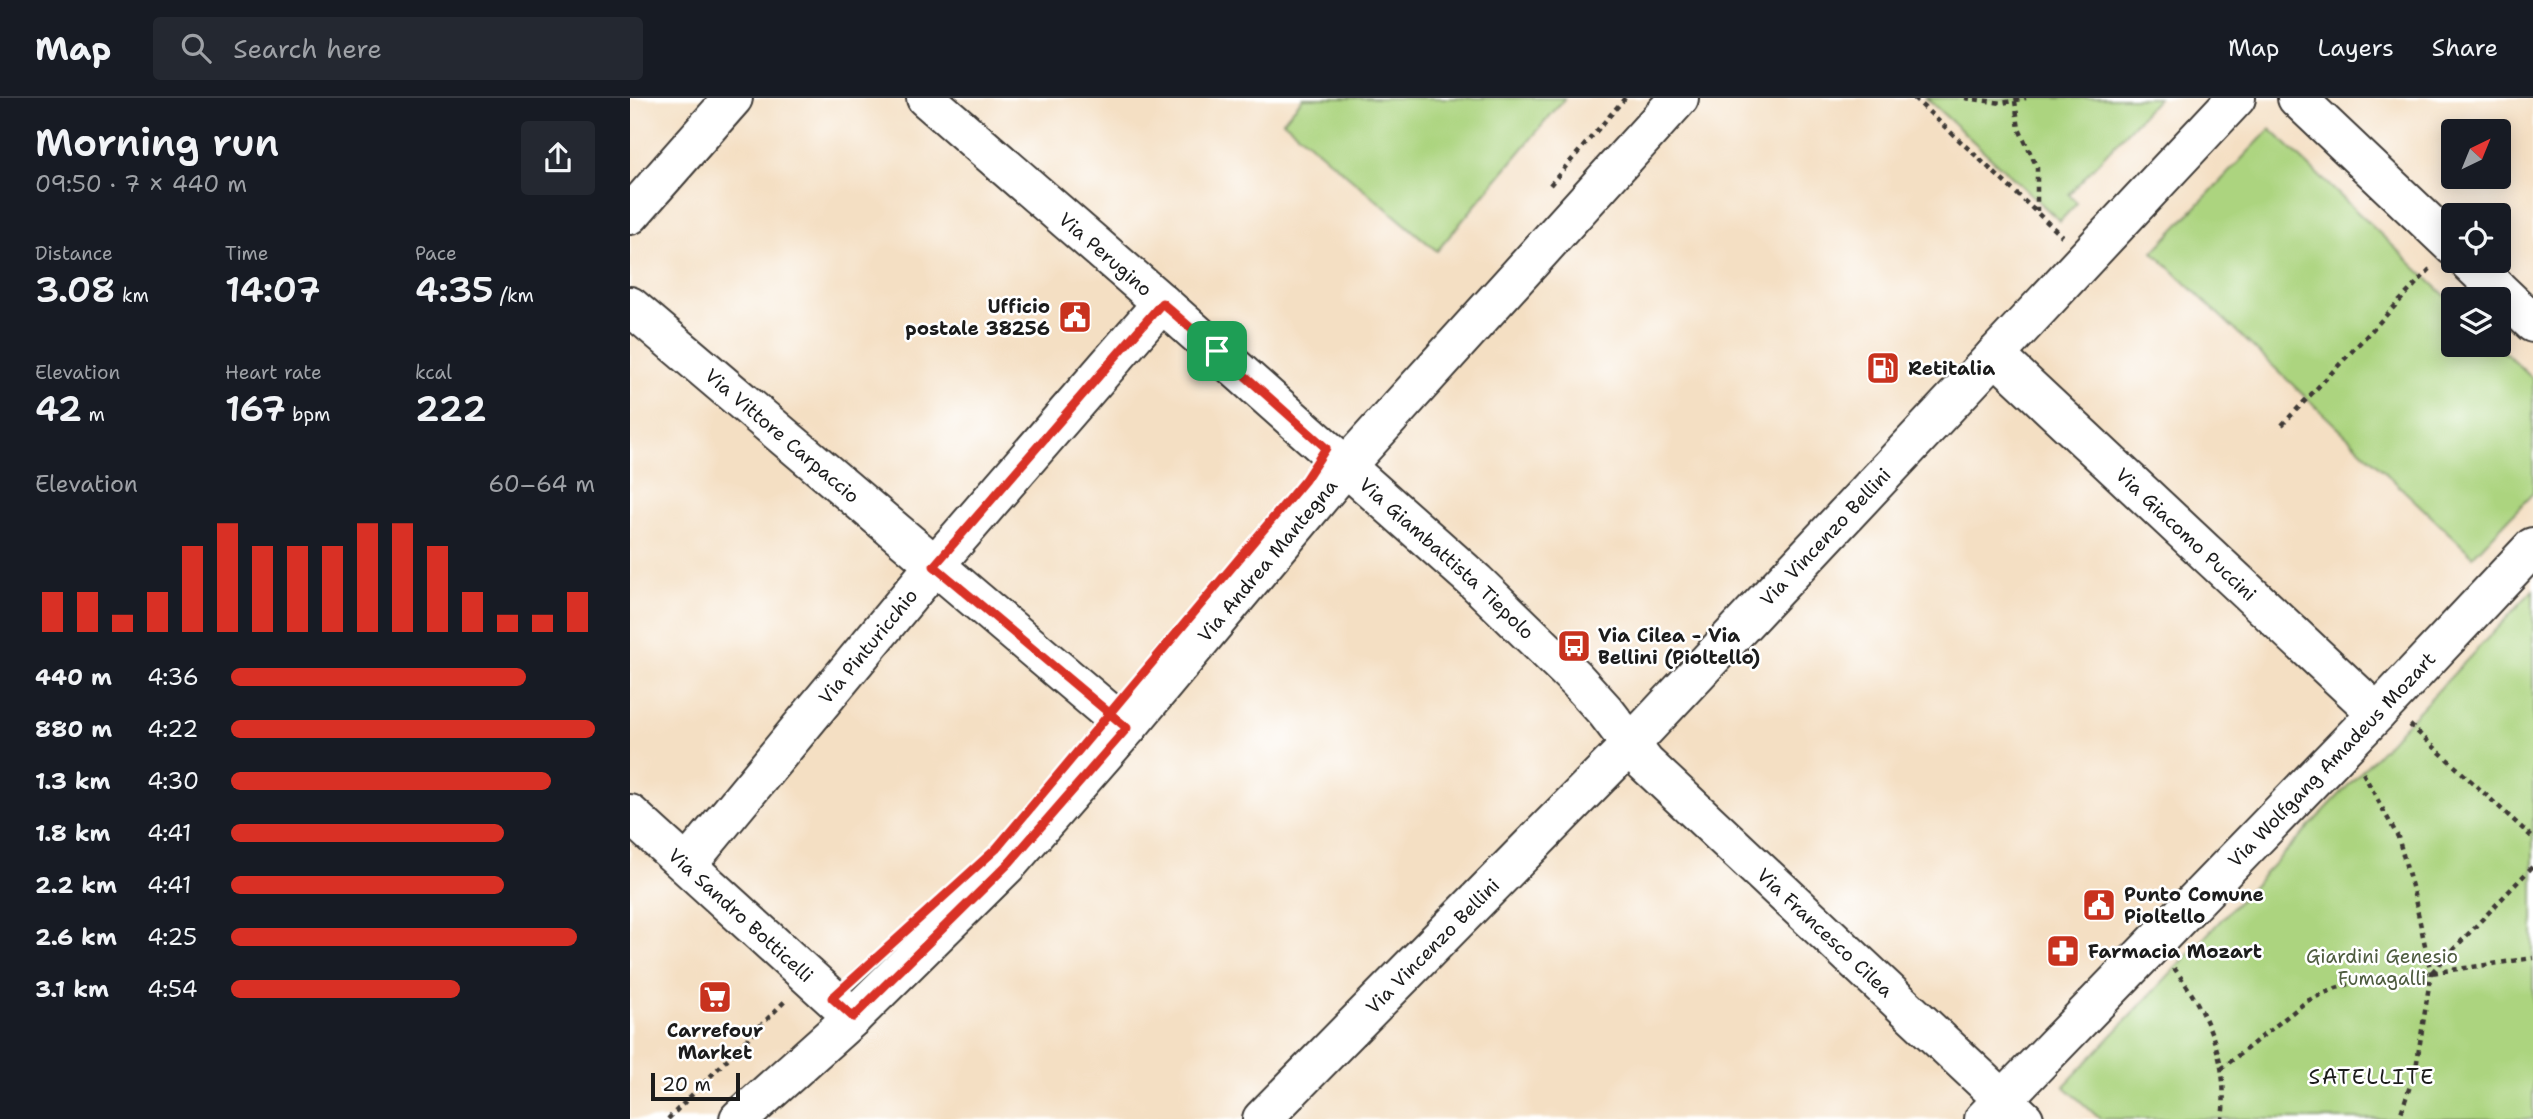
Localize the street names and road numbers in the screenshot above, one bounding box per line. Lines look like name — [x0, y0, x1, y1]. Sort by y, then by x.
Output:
street label: Via Perugino — [1053, 207, 1157, 302]
street label: Via Vittore Carpaccio — [700, 363, 865, 509]
street label: Via Giacomo Puccini — [2110, 462, 2262, 607]
street label: Via Vincenzo Bellini — [1755, 463, 1896, 612]
street label: Via Giambattista Tiepolo — [1354, 472, 1539, 645]
street label: Via Andrea Mantegna — [1192, 474, 1343, 647]
street label: Via Pinturicchio — [813, 583, 923, 709]
street label: Via Wolfgang Amadeus Mozart — [2223, 647, 2441, 873]
street label: Via Sandro Botticelli — [663, 843, 818, 988]
street label: Via Francesco Cilea — [1751, 863, 1898, 1003]
street label: Via Vincenzo Bellini — [1361, 873, 1505, 1019]

